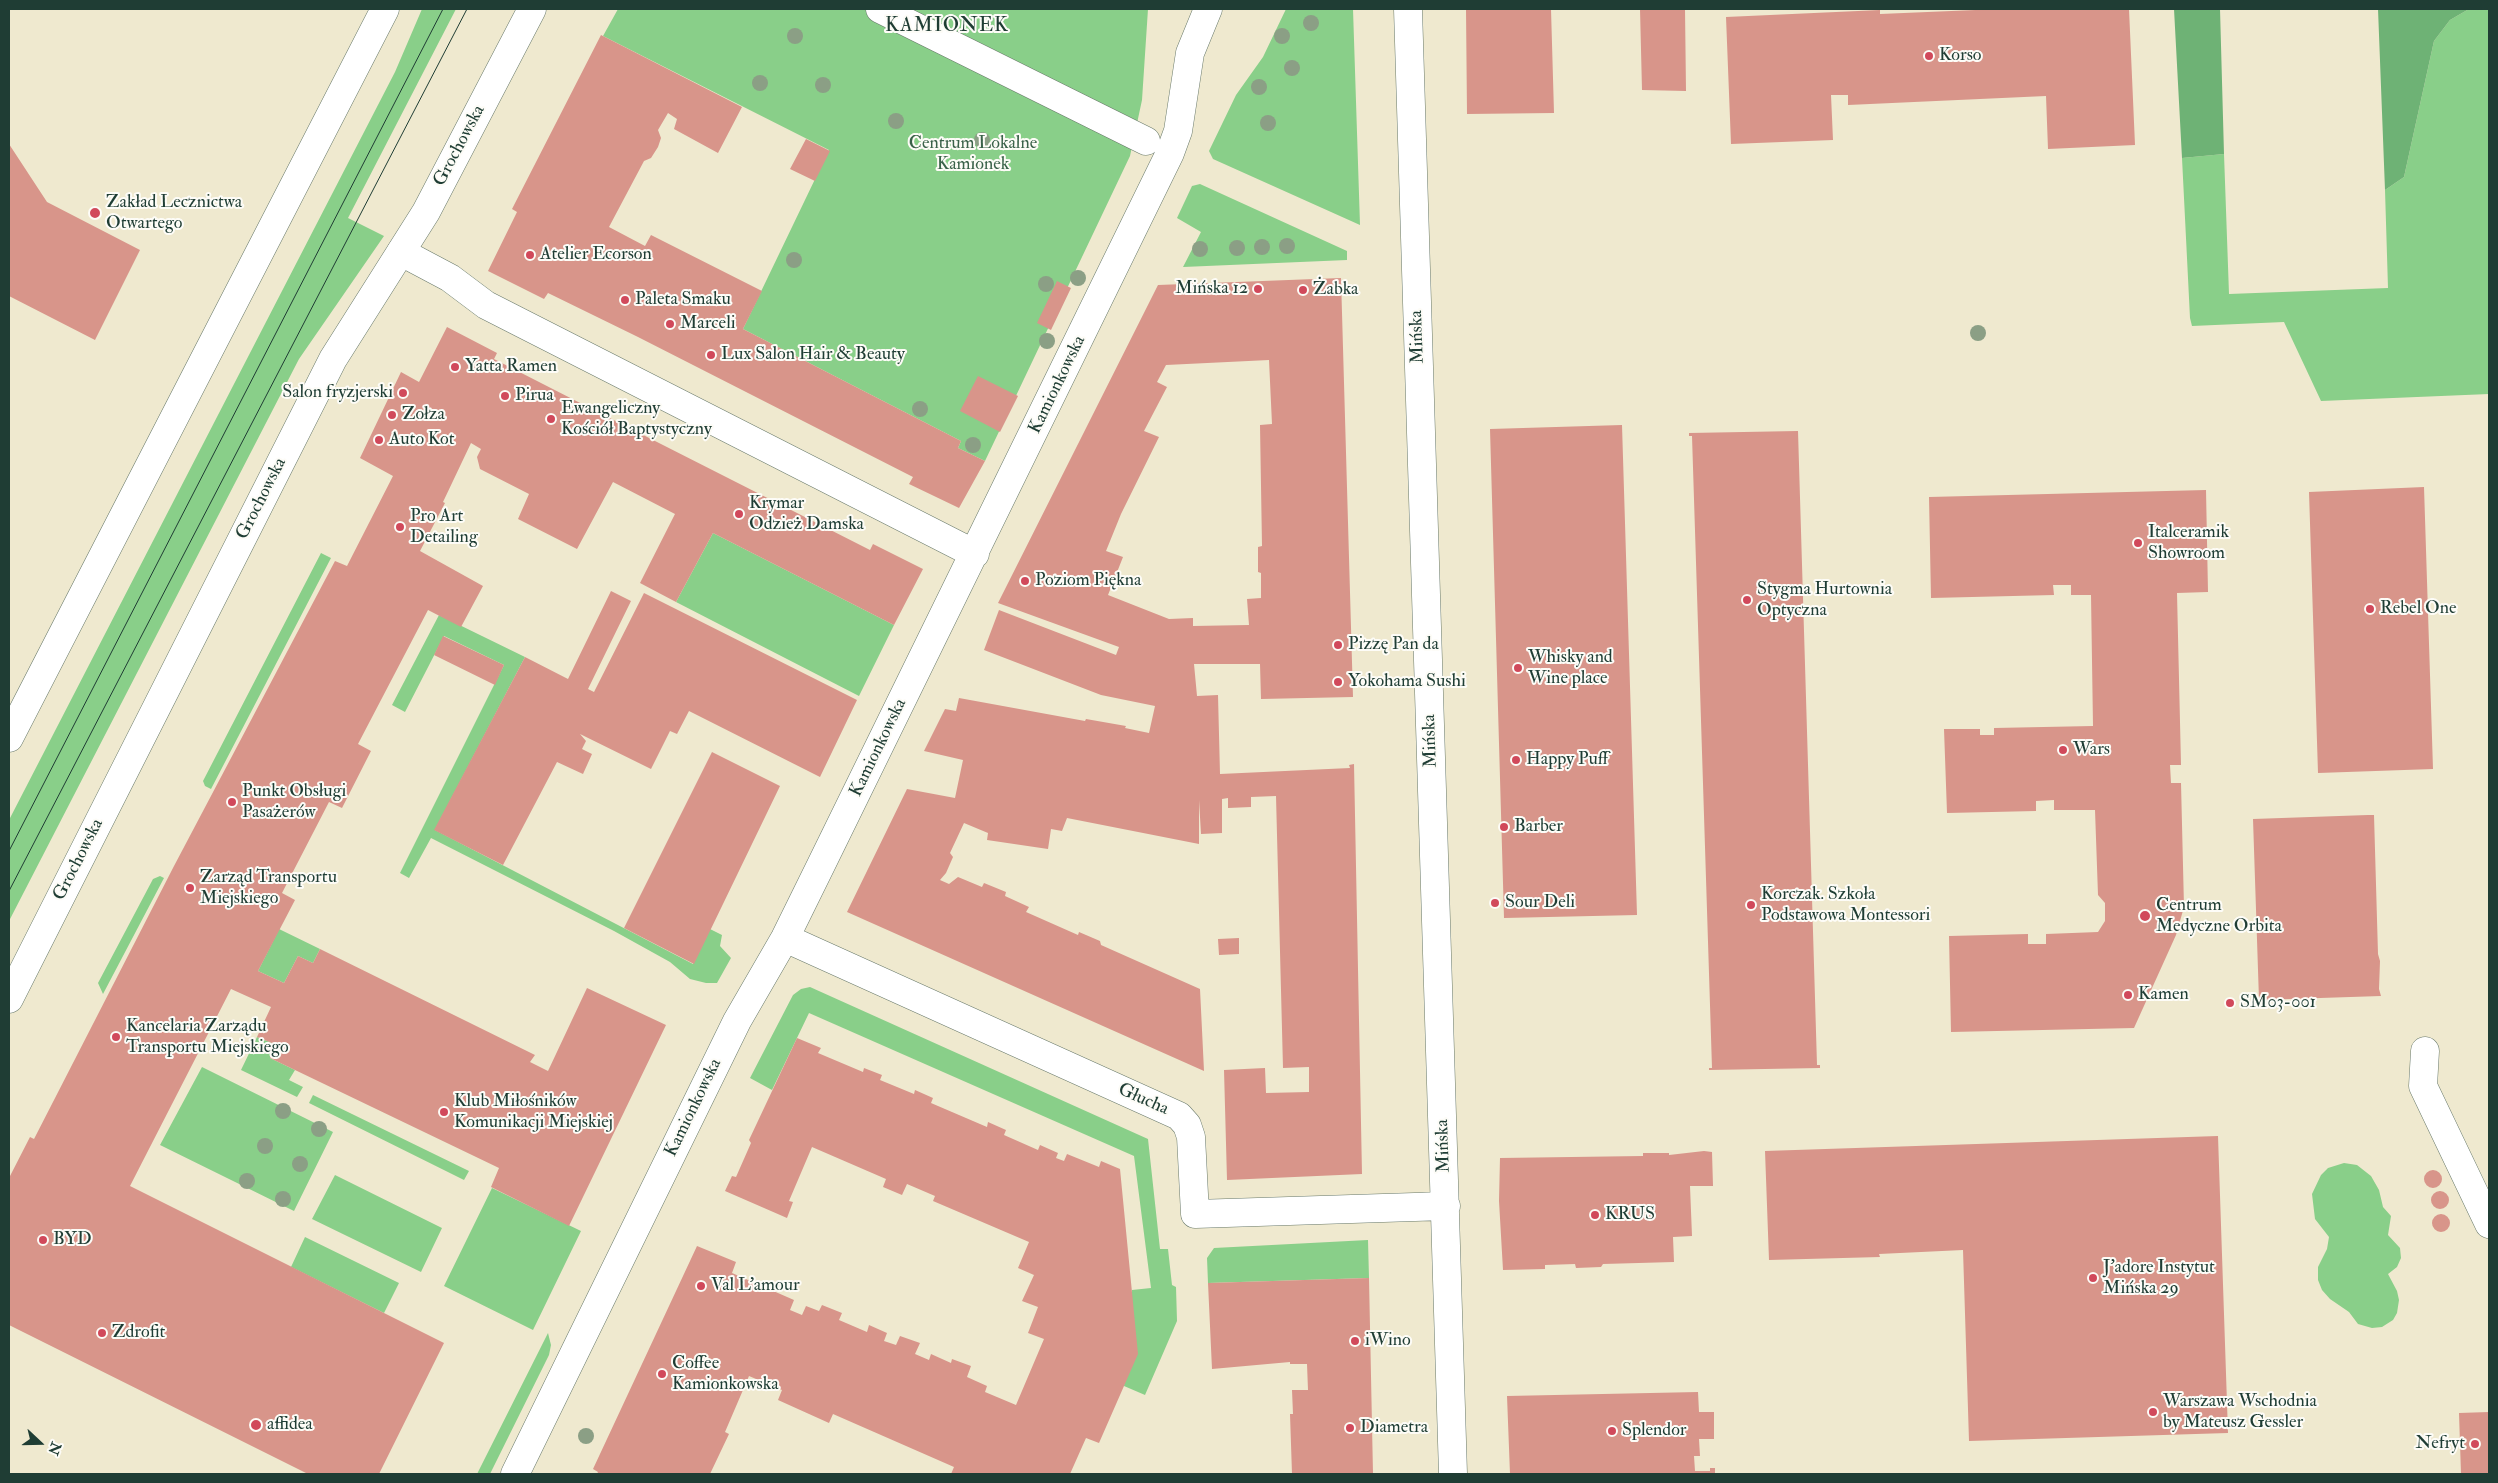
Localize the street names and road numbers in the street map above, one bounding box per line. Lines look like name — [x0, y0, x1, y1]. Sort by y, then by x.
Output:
street label: Grochowska — [430, 102, 490, 190]
street label: Mińska — [1406, 310, 1430, 364]
street label: Kamionkowska — [1025, 332, 1091, 438]
street label: Grochowska — [232, 455, 292, 543]
street label: Kamionkowska — [846, 695, 912, 801]
street label: Mińska — [1419, 714, 1443, 768]
street label: Grochowska — [49, 816, 109, 904]
street label: Kamionkowska — [661, 1055, 727, 1161]
street label: Głucha — [1114, 1079, 1172, 1121]
street label: Mińska — [1432, 1119, 1456, 1173]

